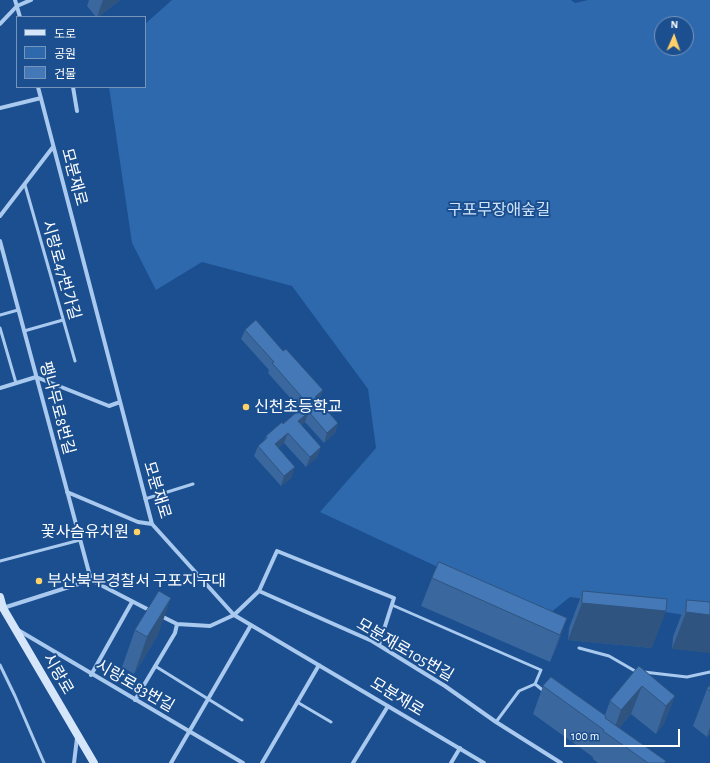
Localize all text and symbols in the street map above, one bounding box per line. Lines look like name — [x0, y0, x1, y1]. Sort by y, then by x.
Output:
legend — [16, 16, 146, 88]
north arrow — [654, 16, 694, 56]
text: N — [670, 19, 678, 30]
text: 도로 — [54, 28, 76, 40]
text: 공원 — [54, 48, 76, 60]
text: 건물 — [54, 68, 76, 80]
street label: 모분재로 — [57, 146, 91, 208]
park label: 구포무장애숲길 — [447, 200, 551, 220]
street label: 시랑로47번가길 — [38, 218, 84, 322]
street label: 팽나무로8번길 — [35, 359, 79, 457]
place label: 신천초등학교 — [254, 397, 342, 417]
marker: 신천초등학교 — [241, 402, 251, 412]
street label: 모분재로 — [139, 459, 175, 521]
place label: 꽃사슴유치원 — [41, 522, 129, 542]
marker: 꽃사슴유치원 — [132, 527, 142, 537]
place label: 부산북부경찰서 구포지구대 — [47, 571, 226, 591]
marker: 부산북부경찰서 구포지구대 — [34, 576, 44, 586]
street label: 모분재로105번길 — [353, 614, 457, 686]
street label: 시랑로 — [39, 650, 77, 698]
street label: 시랑로83번길 — [92, 656, 178, 716]
street label: 모분재로 — [367, 674, 427, 720]
scale bar — [566, 721, 682, 747]
text: 100 m — [571, 730, 599, 742]

